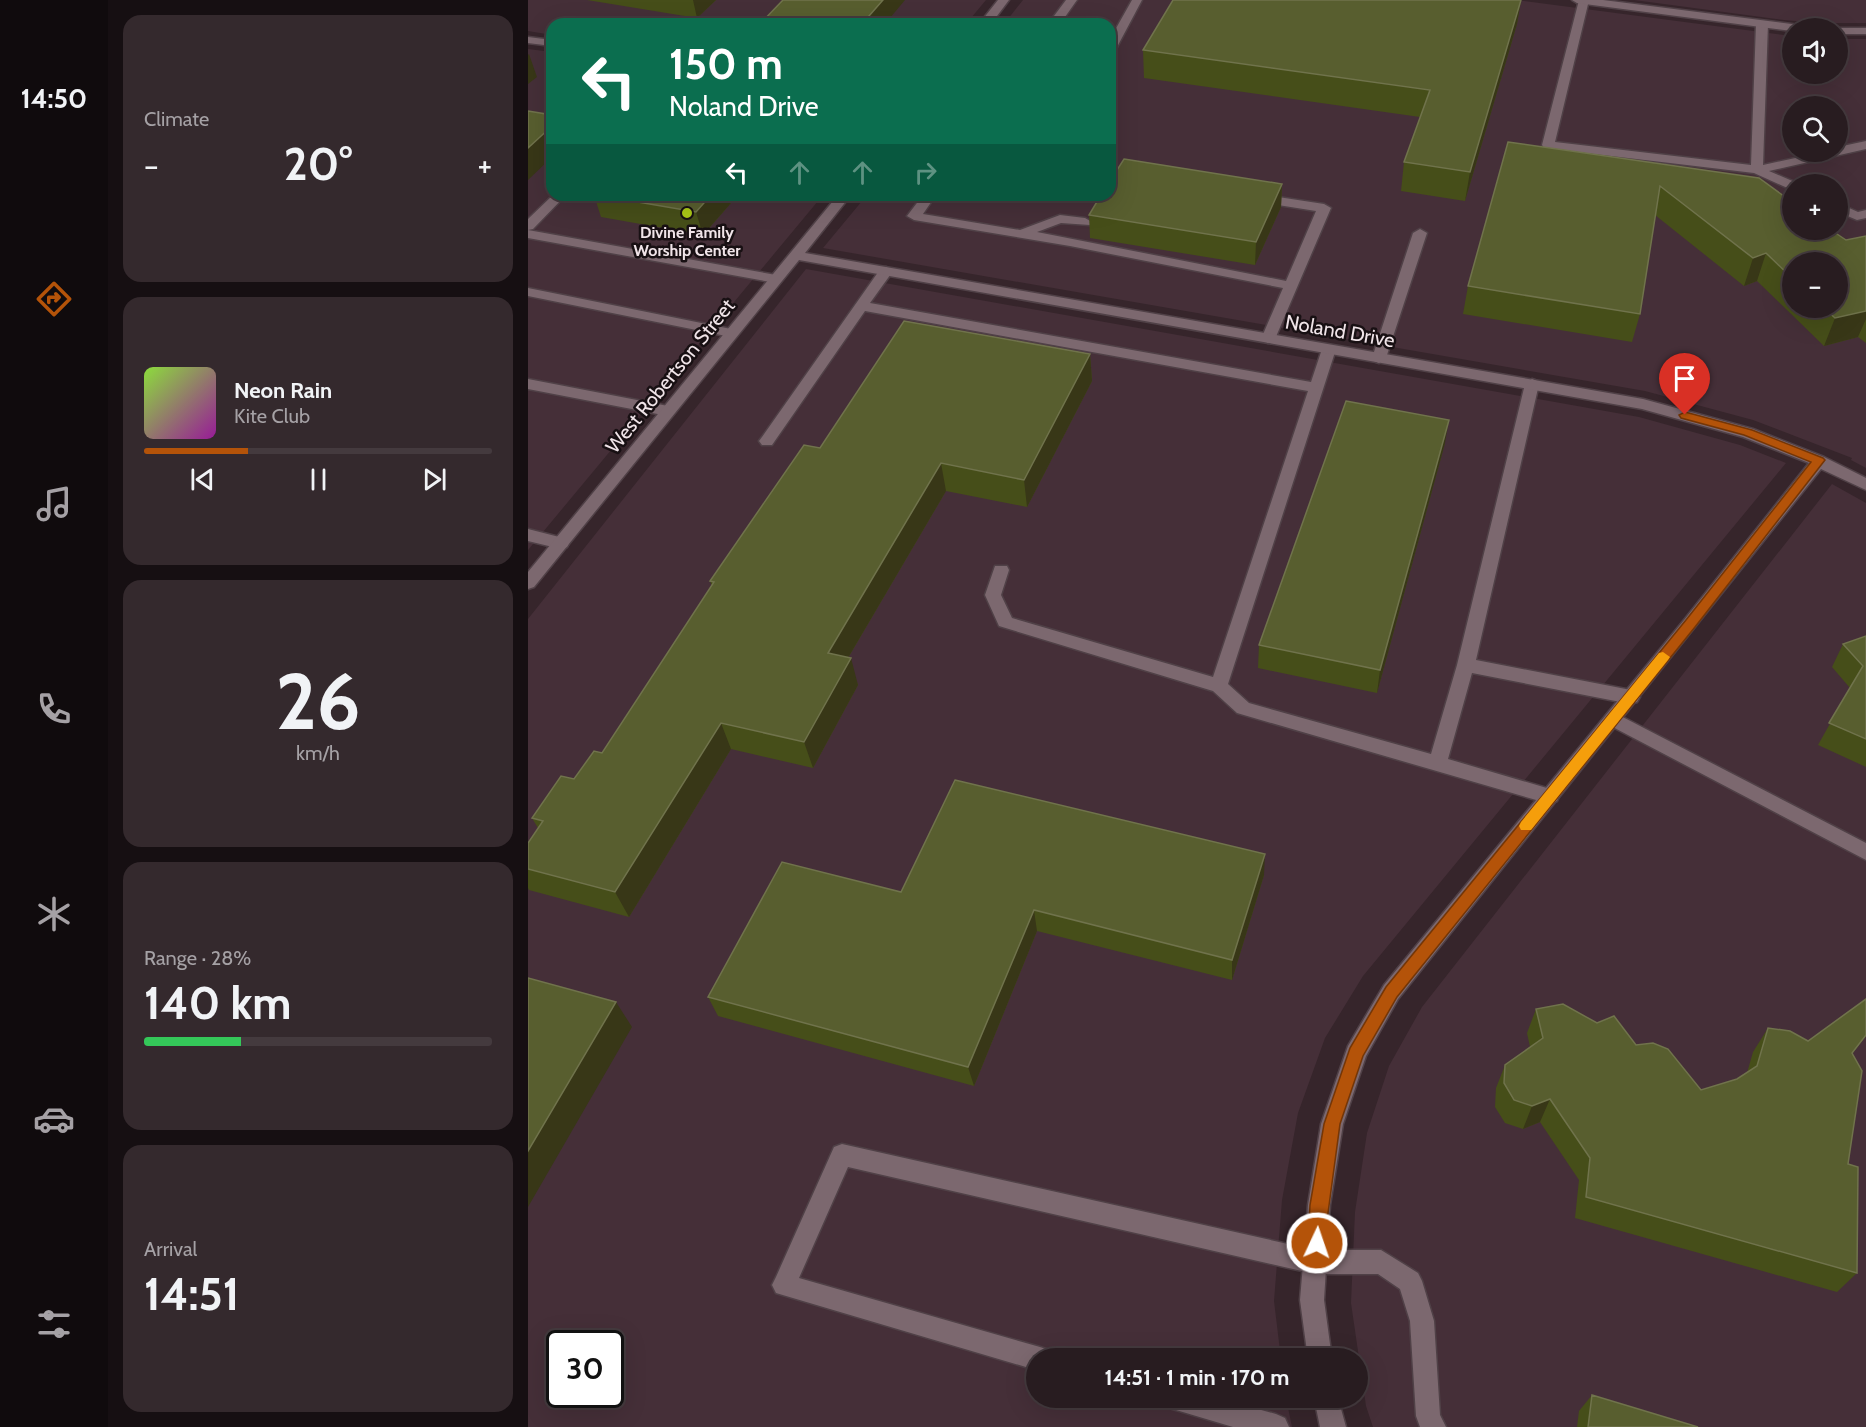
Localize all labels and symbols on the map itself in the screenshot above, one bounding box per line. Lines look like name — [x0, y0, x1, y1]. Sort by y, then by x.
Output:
marker: Divine Family Worship Center — [680, 206, 694, 220]
place label: Divine Family Worship Center — [634, 223, 741, 260]
street label: West Robertson Street — [600, 294, 740, 458]
street label: Noland Drive — [1283, 310, 1397, 352]
pin — [1659, 353, 1710, 415]
position arrow — [1285, 1211, 1349, 1275]
speed limit sign: 30 — [546, 1330, 624, 1408]

